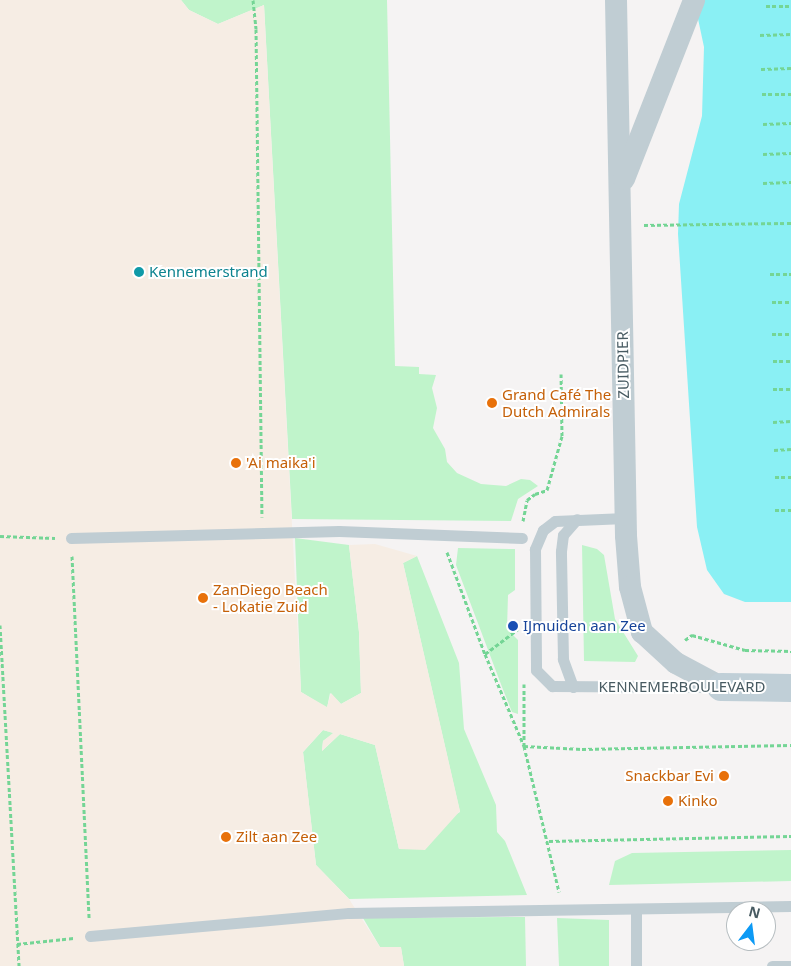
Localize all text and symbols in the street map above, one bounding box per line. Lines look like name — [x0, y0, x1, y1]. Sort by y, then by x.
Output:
place label: Kennemerstrand — [149, 263, 268, 281]
marker: Kennemerstrand — [133, 266, 145, 278]
street label: ZUIDPIER — [613, 331, 633, 399]
place label: Grand Café The Dutch Admirals — [502, 385, 611, 420]
marker: Grand Café The Dutch Admirals — [486, 397, 498, 409]
place label: 'Ai maika'i — [246, 454, 316, 472]
marker: 'Ai maika'i — [230, 457, 242, 469]
place label: ZanDiego Beach - Lokatie Zuid — [213, 580, 328, 615]
marker: ZanDiego Beach - Lokatie Zuid — [197, 592, 209, 604]
place label: IJmuiden aan Zee — [523, 617, 646, 635]
marker: IJmuiden aan Zee — [507, 620, 519, 632]
street label: KENNEMERBOULEVARD — [599, 678, 765, 696]
place label: Snackbar Evi — [625, 767, 714, 785]
marker: Snackbar Evi — [718, 770, 730, 782]
place label: Kinko — [678, 792, 718, 810]
marker: Kinko — [662, 795, 674, 807]
place label: Zilt aan Zee — [236, 828, 317, 846]
marker: Zilt aan Zee — [220, 831, 232, 843]
north arrow — [726, 901, 776, 951]
text: N — [747, 901, 763, 923]

